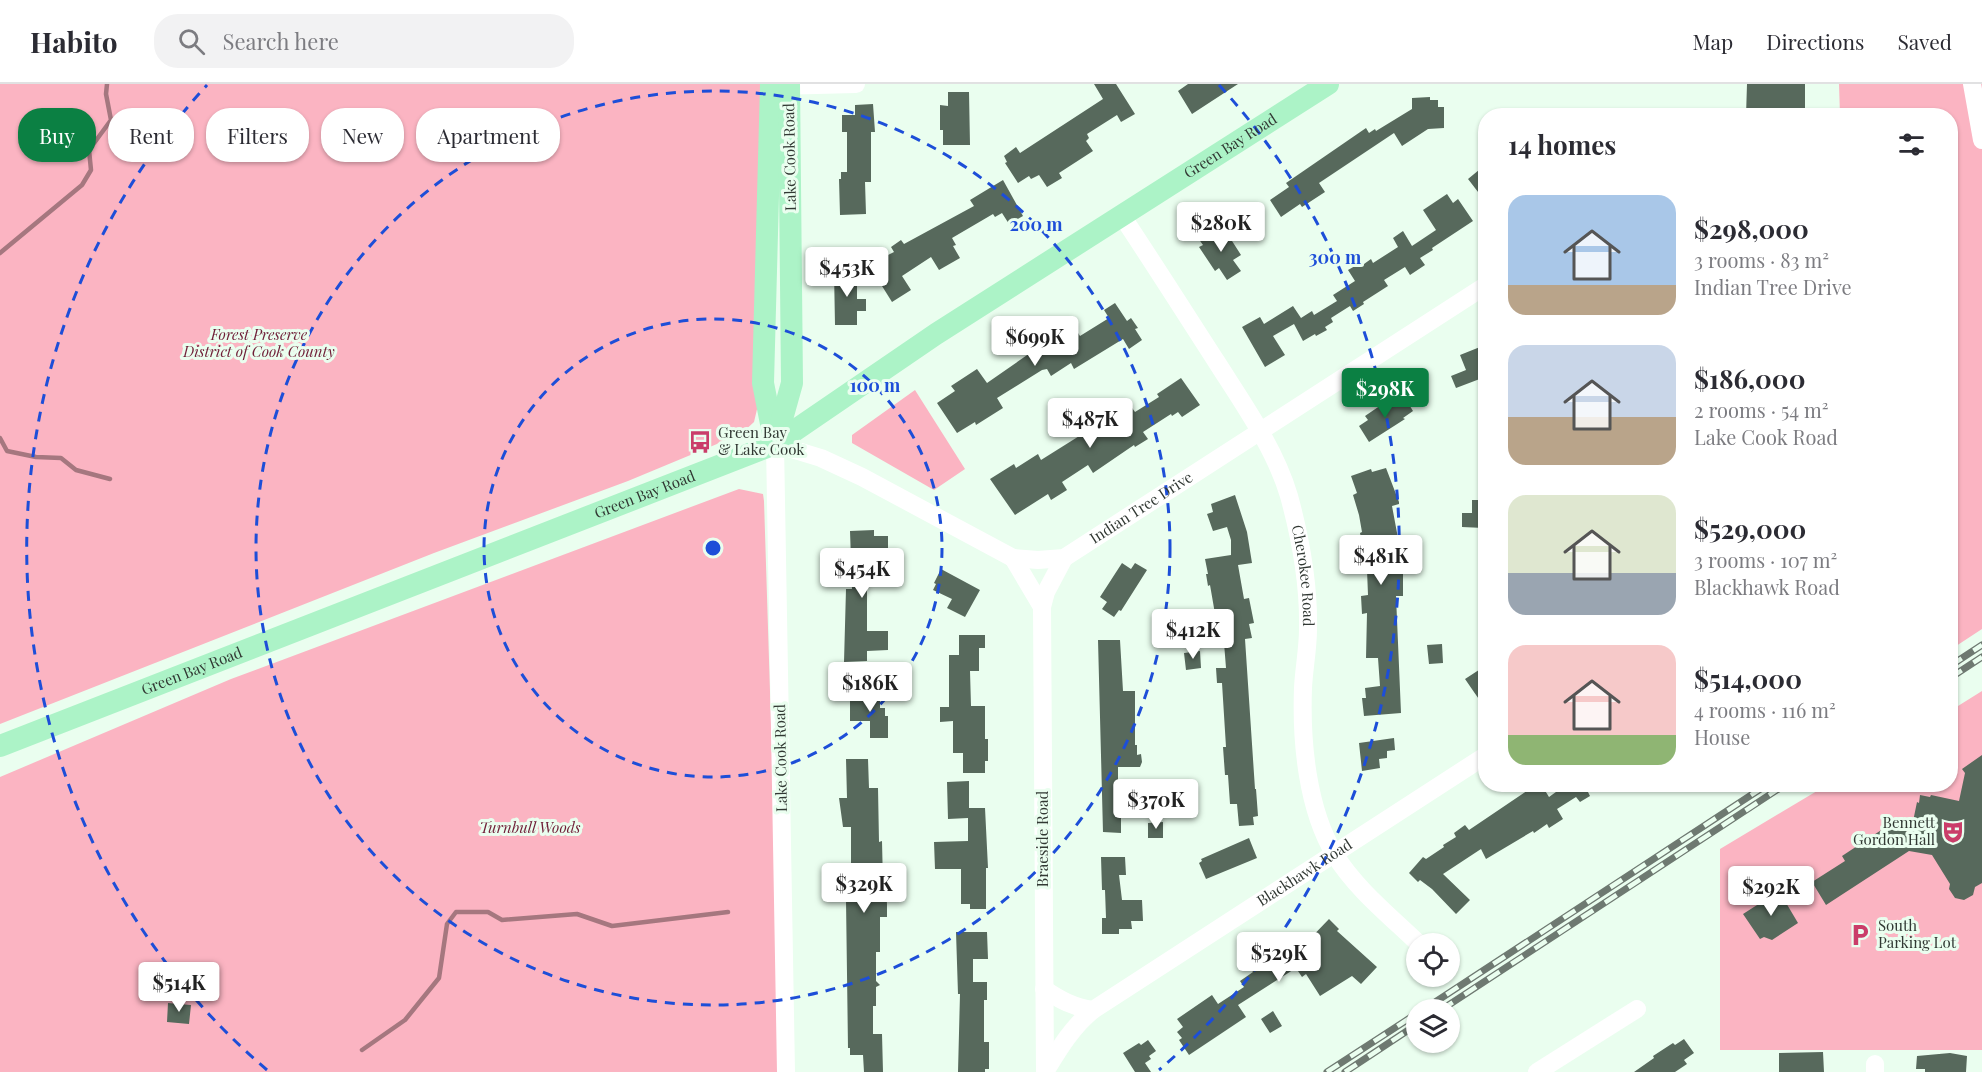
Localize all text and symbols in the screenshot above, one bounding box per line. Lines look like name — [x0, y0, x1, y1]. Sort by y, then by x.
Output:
search box — [154, 14, 574, 68]
text: Habito — [30, 23, 118, 60]
icon: search — [175, 25, 208, 58]
text: Search here — [223, 26, 339, 56]
text: Map — [1692, 27, 1733, 55]
text: Directions — [1766, 27, 1864, 55]
text: Saved — [1897, 27, 1952, 55]
street label: Lake Cook Road — [778, 103, 800, 211]
chip: Buy — [18, 108, 96, 162]
chip: Rent — [108, 108, 194, 162]
chip: Filters — [206, 108, 309, 162]
chip: New — [321, 108, 404, 162]
chip: Apartment — [416, 108, 560, 162]
street label: Green Bay Road — [1180, 108, 1281, 182]
text: 14 homes — [1508, 127, 1616, 162]
icon: filters — [1895, 128, 1928, 161]
pin: $280K — [1179, 202, 1263, 253]
text: $280K — [1191, 208, 1251, 235]
text: $298,000 — [1694, 211, 1809, 246]
text: 200 m — [1009, 212, 1063, 236]
icon: home — [1556, 219, 1628, 291]
text: 300 m — [1309, 245, 1362, 269]
text: 3 rooms · 83 m² — [1694, 246, 1829, 273]
pin: $453K — [805, 247, 889, 298]
text: $453K — [819, 253, 875, 280]
text: Indian Tree Drive — [1694, 273, 1852, 300]
pin: $699K — [993, 316, 1077, 367]
text: $699K — [1005, 322, 1065, 349]
park label: Forest Preserve District of Cook County — [182, 324, 335, 361]
text: $186,000 — [1694, 361, 1805, 396]
pin: $298K — [1343, 368, 1427, 419]
icon: home — [1556, 369, 1628, 441]
text: 100 m — [850, 373, 901, 397]
text: $298K — [1356, 374, 1414, 401]
text: 2 rooms · 54 m² — [1694, 396, 1829, 423]
pin: $487K — [1048, 398, 1132, 449]
text: $487K — [1062, 404, 1118, 431]
place label: Green Bay & Lake Cook — [718, 422, 805, 459]
text: Lake Cook Road — [1694, 423, 1838, 450]
bus stop icon: Green Bay & Lake Cook — [687, 429, 713, 455]
street label: Green Bay Road — [591, 465, 698, 522]
street label: Indian Tree Drive — [1086, 467, 1196, 548]
text: $529,000 — [1694, 511, 1806, 546]
icon: home — [1556, 519, 1628, 591]
street label: Cherokee Road — [1288, 523, 1319, 627]
pin: $481K — [1339, 535, 1423, 586]
centre of rings — [703, 538, 723, 558]
text: $481K — [1353, 541, 1409, 568]
text: 3 rooms · 107 m² — [1694, 546, 1837, 573]
pin: $454K — [820, 548, 904, 599]
text: $454K — [834, 554, 890, 581]
text: Blackhawk Road — [1694, 573, 1840, 600]
pin: $412K — [1151, 609, 1235, 660]
text: $412K — [1166, 615, 1220, 642]
street label: Green Bay Road — [138, 641, 245, 699]
text: $514,000 — [1694, 661, 1802, 696]
pin: $186K — [828, 662, 912, 713]
text: $186K — [842, 668, 898, 695]
icon: home — [1556, 669, 1628, 741]
text: 4 rooms · 116 m² — [1694, 696, 1836, 723]
street label: Lake Cook Road — [769, 704, 791, 812]
text: House — [1694, 723, 1750, 750]
pin: $370K — [1114, 779, 1198, 830]
text: $370K — [1127, 785, 1185, 812]
street label: Braeside Road — [1032, 791, 1052, 887]
place label: Bennett Gordon Hall — [1853, 812, 1936, 849]
park label: Turnbull Woods — [479, 817, 581, 837]
theatre icon: Bennett Gordon Hall — [1940, 819, 1966, 845]
street label: Blackhawk Road — [1253, 834, 1356, 910]
pin: $329K — [822, 863, 906, 914]
pin: $292K — [1729, 866, 1813, 917]
text: $329K — [836, 869, 892, 896]
text: $292K — [1742, 872, 1800, 899]
place label: South Parking Lot — [1878, 915, 1957, 952]
parking icon: South Parking Lot — [1847, 922, 1873, 948]
pin: $529K — [1237, 932, 1321, 983]
map controls — [1406, 933, 1460, 1053]
button: locate — [1406, 933, 1460, 987]
text: $529K — [1251, 938, 1307, 965]
pin: $514K — [137, 962, 221, 1013]
text: $514K — [152, 968, 206, 995]
button: layers — [1406, 999, 1460, 1053]

